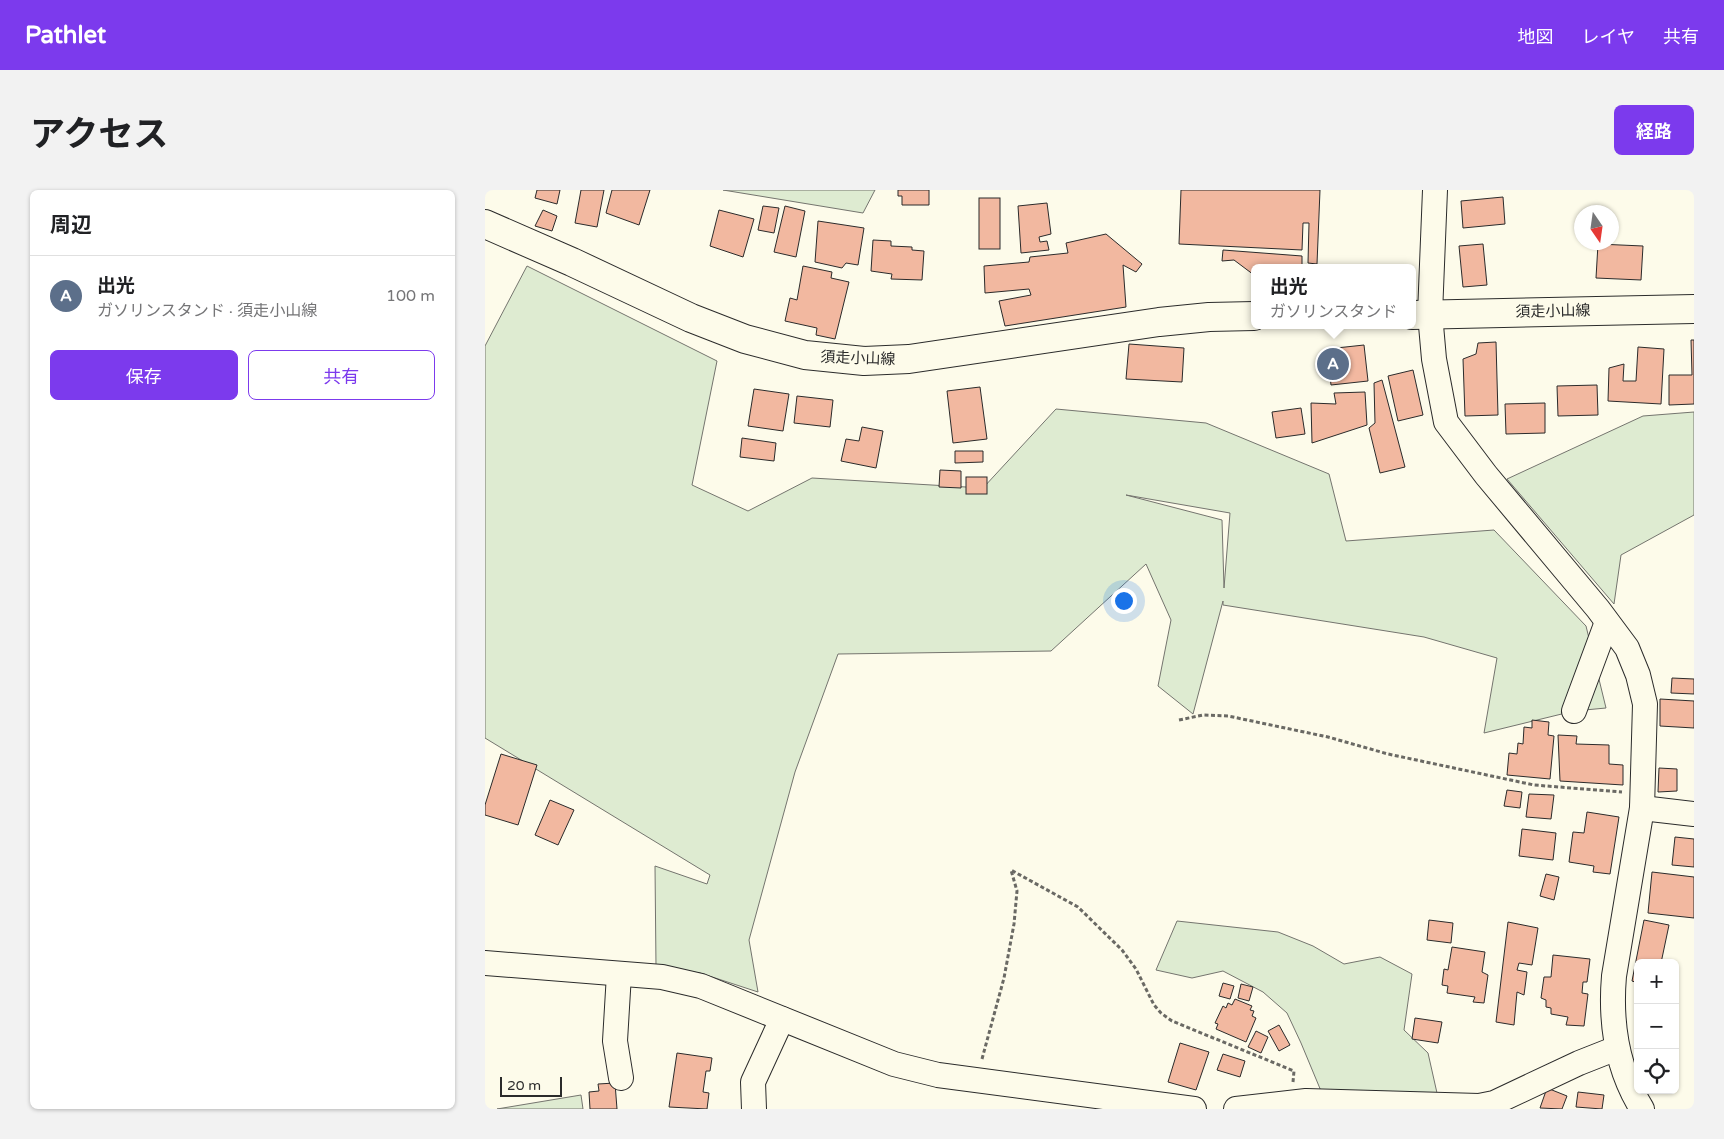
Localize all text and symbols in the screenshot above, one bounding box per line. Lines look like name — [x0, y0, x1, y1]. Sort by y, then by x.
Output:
text: Pathlet — [25, 21, 106, 50]
text: 地図 — [1518, 26, 1554, 48]
text: レイヤ — [1582, 26, 1635, 48]
text: 共有 — [1663, 26, 1699, 48]
button: 経路 — [1614, 105, 1694, 155]
text: アクセス — [30, 114, 168, 156]
north arrow — [1574, 205, 1619, 250]
text: 周辺 — [50, 213, 92, 238]
popup — [1251, 264, 1416, 329]
text: 出光 — [97, 275, 135, 297]
text: 出光 — [1270, 276, 1308, 298]
text: A — [60, 286, 72, 306]
text: 100 m — [386, 286, 435, 306]
text: ガソリンスタンド · 須走小山線 — [97, 301, 317, 321]
street label: 須走小山線 — [1515, 301, 1591, 321]
text: ガソリンスタンド — [1270, 302, 1397, 322]
pin: A — [1317, 345, 1349, 383]
street label: 須走小山線 — [820, 348, 896, 368]
button: 保存 — [50, 350, 238, 400]
button: 共有 — [248, 350, 435, 400]
your location — [1111, 588, 1137, 614]
map controls — [1634, 959, 1679, 1094]
button: + — [1634, 959, 1679, 1004]
button: − — [1634, 1004, 1679, 1049]
button: locate — [1634, 1049, 1679, 1094]
scale bar — [500, 1074, 563, 1097]
text: 20 m — [507, 1077, 541, 1094]

